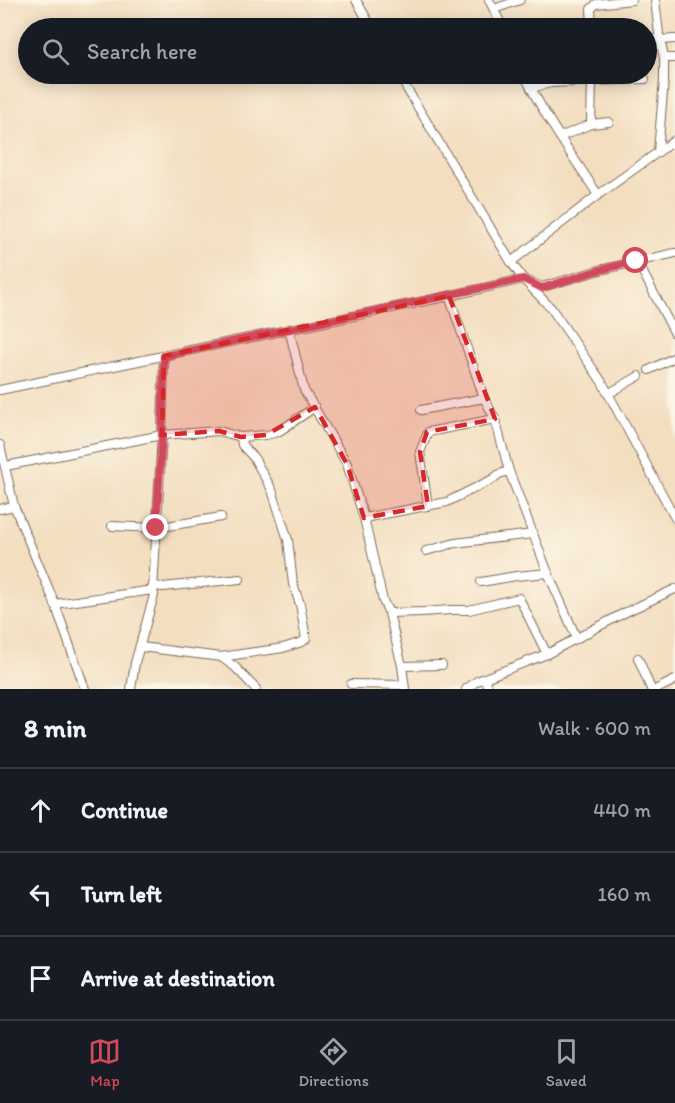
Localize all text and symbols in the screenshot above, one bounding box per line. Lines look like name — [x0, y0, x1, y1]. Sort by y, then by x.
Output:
search box — [18, 18, 657, 84]
icon: search — [39, 35, 72, 68]
text: Search here — [87, 38, 197, 65]
route start — [622, 247, 648, 273]
route end — [142, 514, 168, 540]
text: 8 min — [24, 712, 86, 744]
text: Walk · 600 m — [538, 716, 651, 740]
icon: ahead — [24, 794, 57, 827]
text: Continue — [81, 797, 168, 824]
text: 440 m — [593, 798, 651, 822]
icon: left — [24, 878, 57, 911]
text: Turn left — [81, 881, 162, 908]
text: 160 m — [598, 882, 651, 906]
icon: arrive — [24, 962, 57, 995]
text: Arrive at destination — [81, 965, 275, 992]
tab: Map — [88, 1035, 121, 1090]
tab: Directions — [298, 1035, 369, 1090]
tab: Saved — [546, 1035, 587, 1090]

